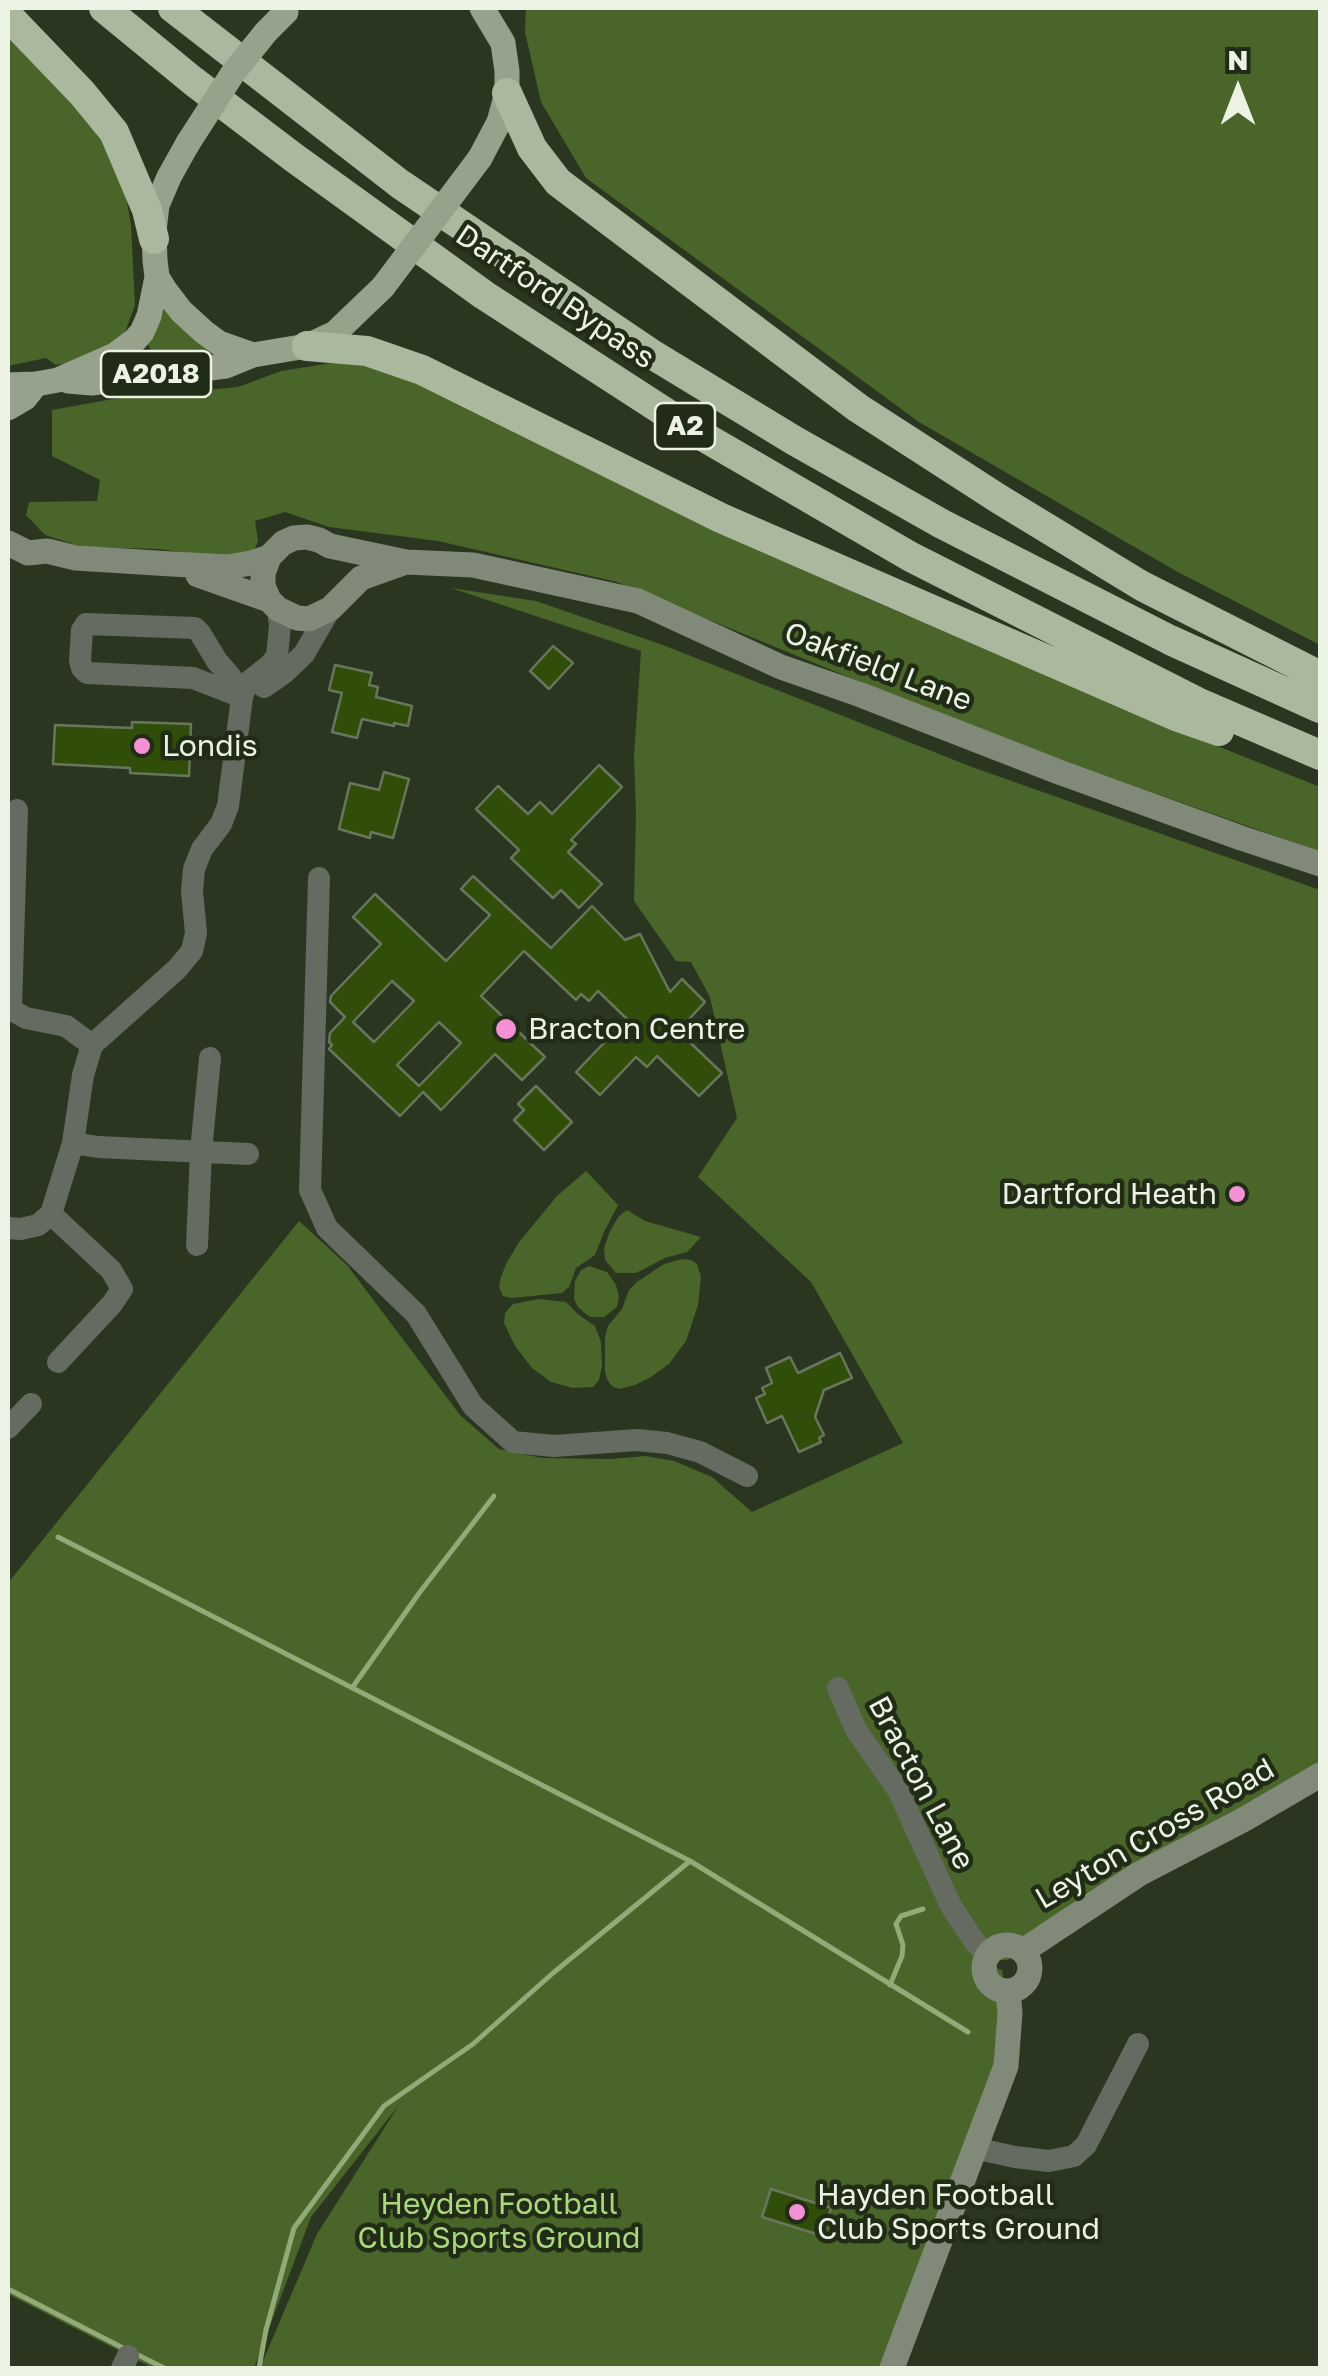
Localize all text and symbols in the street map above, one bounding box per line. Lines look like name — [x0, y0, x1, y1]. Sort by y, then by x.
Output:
north arrow — [1188, 40, 1288, 140]
text: N — [1227, 43, 1249, 76]
street label: Dartford Bypass — [449, 217, 661, 377]
road number: A2018 — [101, 351, 211, 397]
road number: A2 — [655, 403, 715, 449]
street label: Oakfield Lane — [779, 615, 977, 719]
place label: Londis — [162, 728, 258, 764]
marker: Londis — [131, 735, 153, 757]
place label: Bracton Centre — [528, 1011, 745, 1047]
marker: Bracton Centre — [493, 1016, 519, 1042]
place label: Dartford Heath — [1001, 1176, 1217, 1212]
marker: Dartford Heath — [1226, 1183, 1248, 1205]
street label: Bracton Lane — [860, 1690, 982, 1876]
street label: Leyton Cross Road — [1029, 1751, 1281, 1917]
place label: Hayden Football Club Sports Ground — [817, 2177, 1100, 2248]
park label: Heyden Football Club Sports Ground — [357, 2186, 641, 2256]
marker: Hayden Football Club Sports Ground — [786, 2201, 808, 2223]

